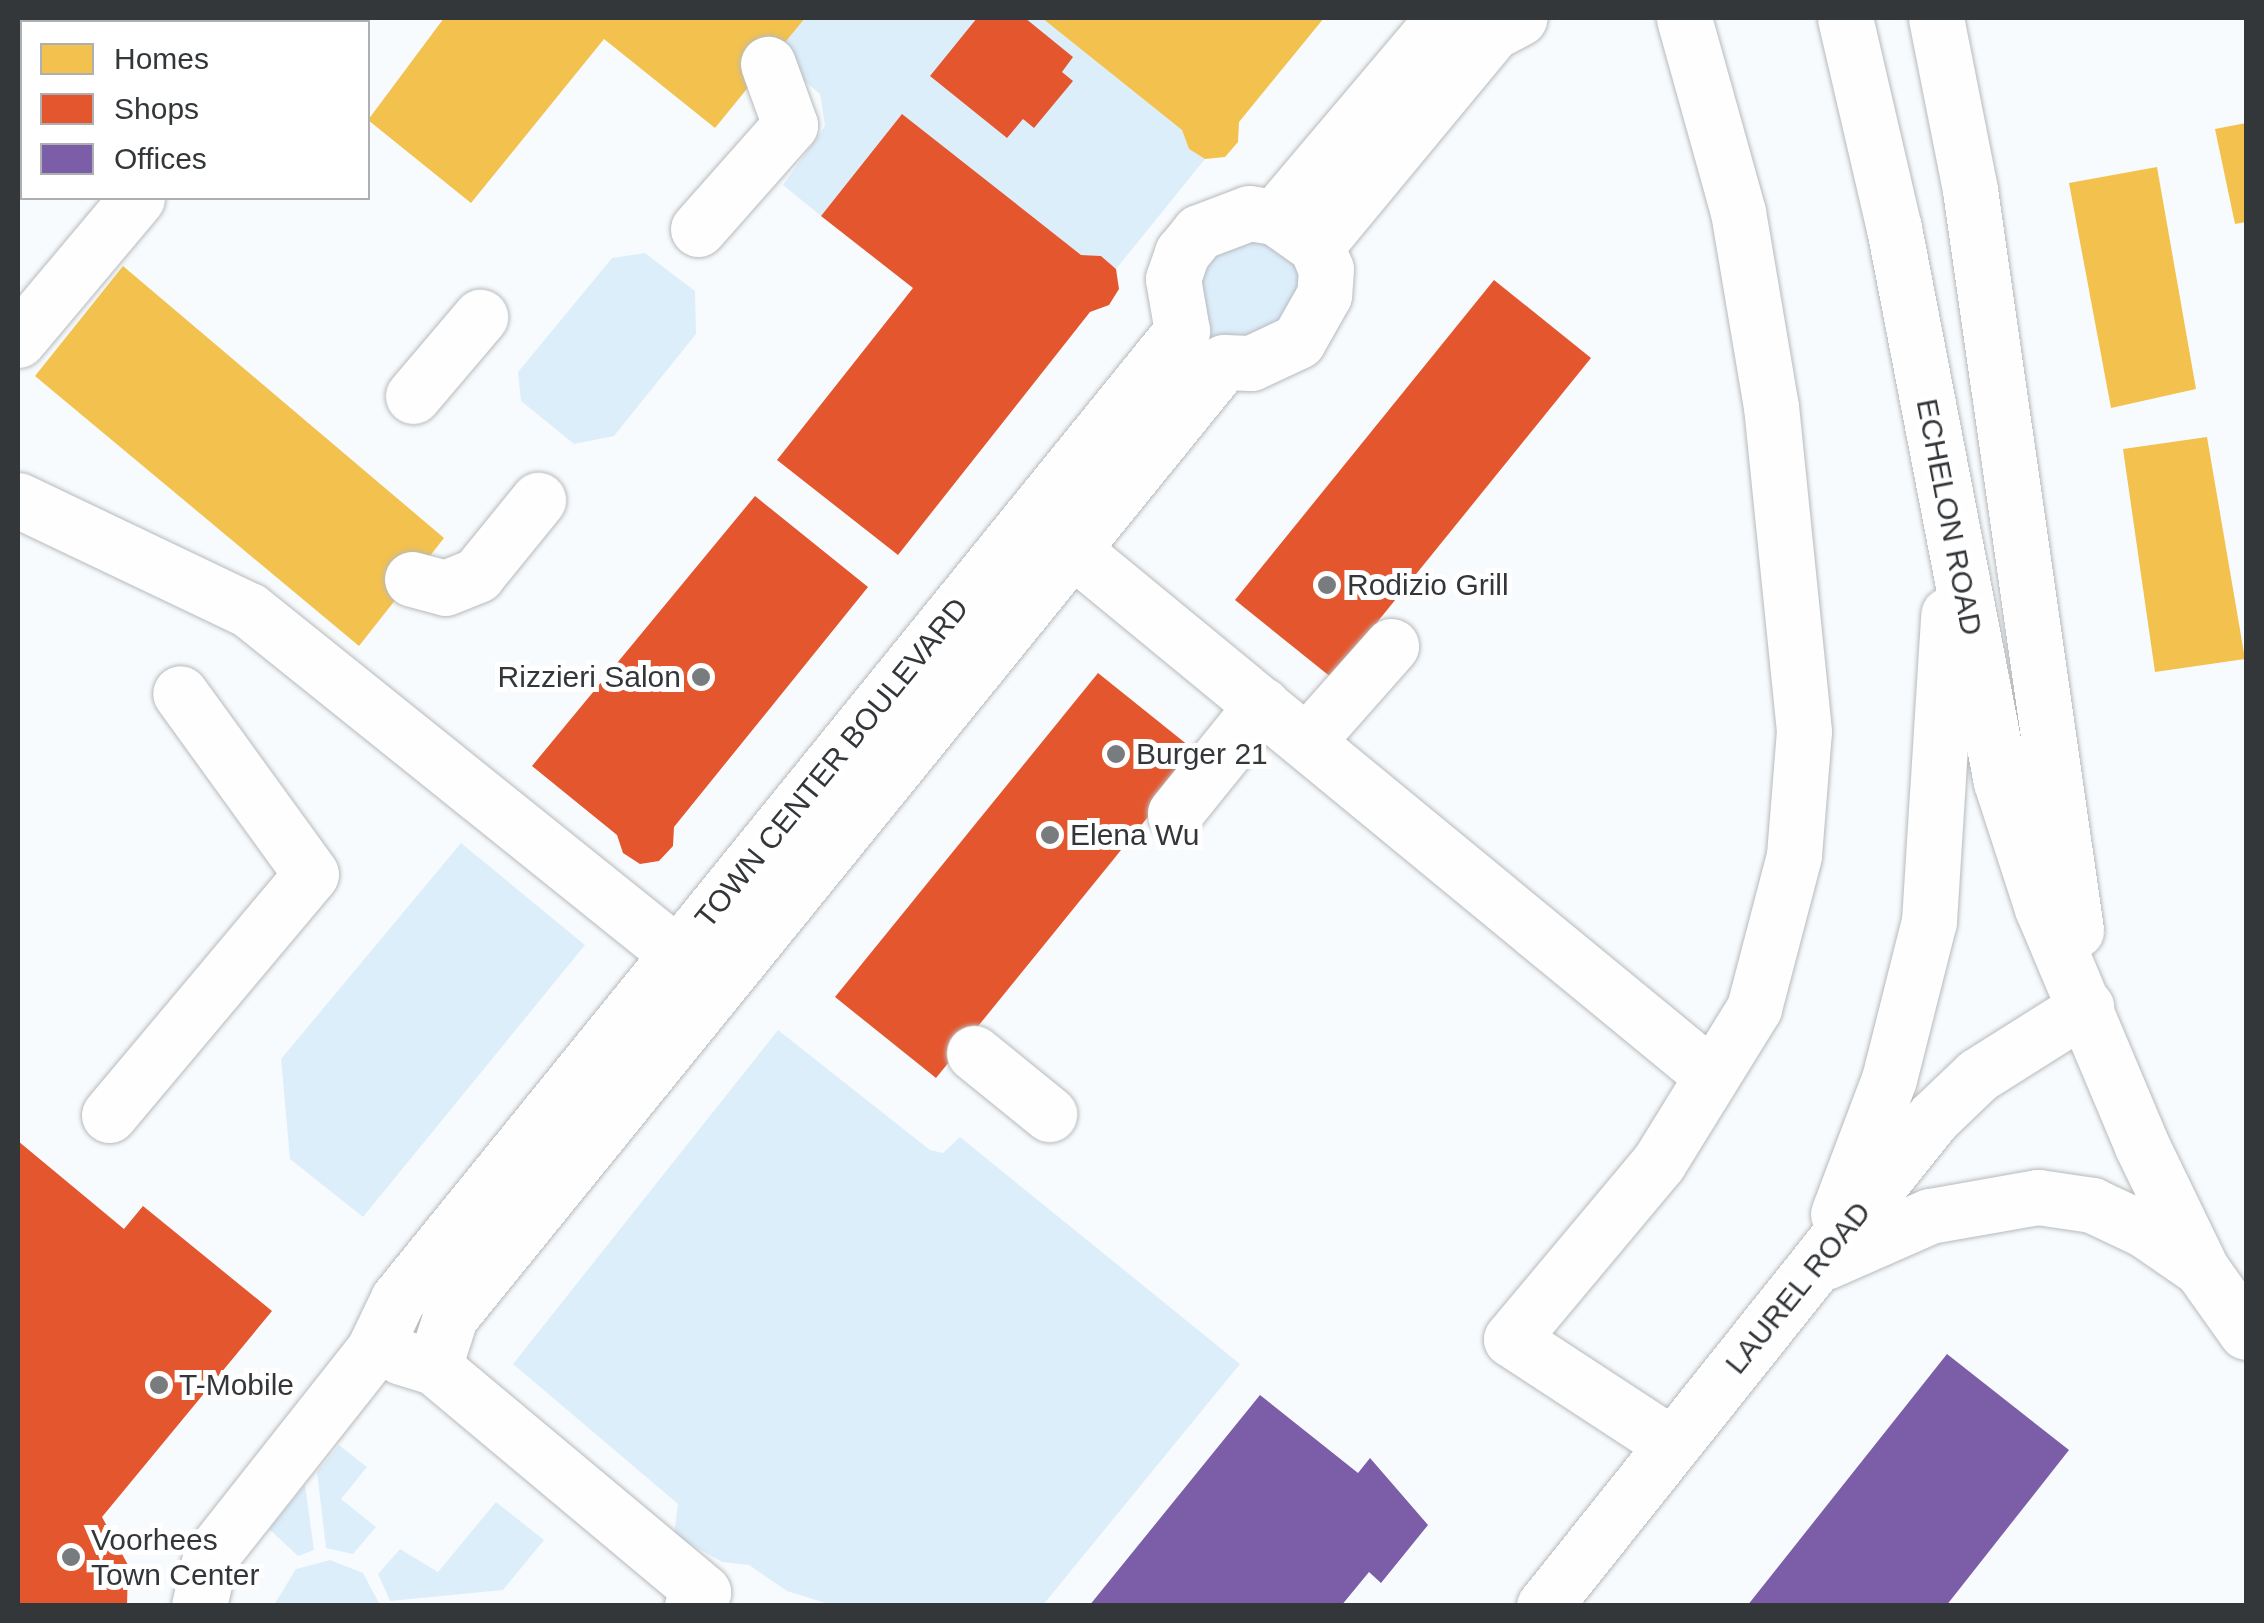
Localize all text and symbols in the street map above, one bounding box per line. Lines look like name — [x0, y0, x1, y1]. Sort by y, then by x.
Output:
legend — [20, 20, 370, 200]
text: Homes — [114, 42, 209, 75]
text: Shops — [114, 92, 199, 125]
text: Offices — [114, 142, 207, 175]
street label: ECHELON ROAD — [1908, 396, 1990, 638]
place label: Rodizio Grill — [1347, 567, 1509, 603]
marker: Rodizio Grill — [1316, 574, 1338, 596]
street label: TOWN CENTER BOULEVARD — [688, 591, 976, 935]
place label: Rizzieri Salon — [498, 659, 681, 695]
marker: Rizzieri Salon — [690, 666, 712, 688]
place label: Burger 21 — [1136, 736, 1268, 772]
marker: Burger 21 — [1105, 743, 1127, 765]
place label: Elena Wu — [1070, 817, 1200, 853]
marker: Elena Wu — [1039, 824, 1061, 846]
street label: LAUREL ROAD — [1717, 1194, 1879, 1382]
place label: T-Mobile — [179, 1367, 294, 1403]
marker: T-Mobile — [148, 1374, 170, 1396]
place label: Voorhees Town Center — [91, 1522, 259, 1592]
marker: Voorhees Town Center — [60, 1546, 82, 1568]

